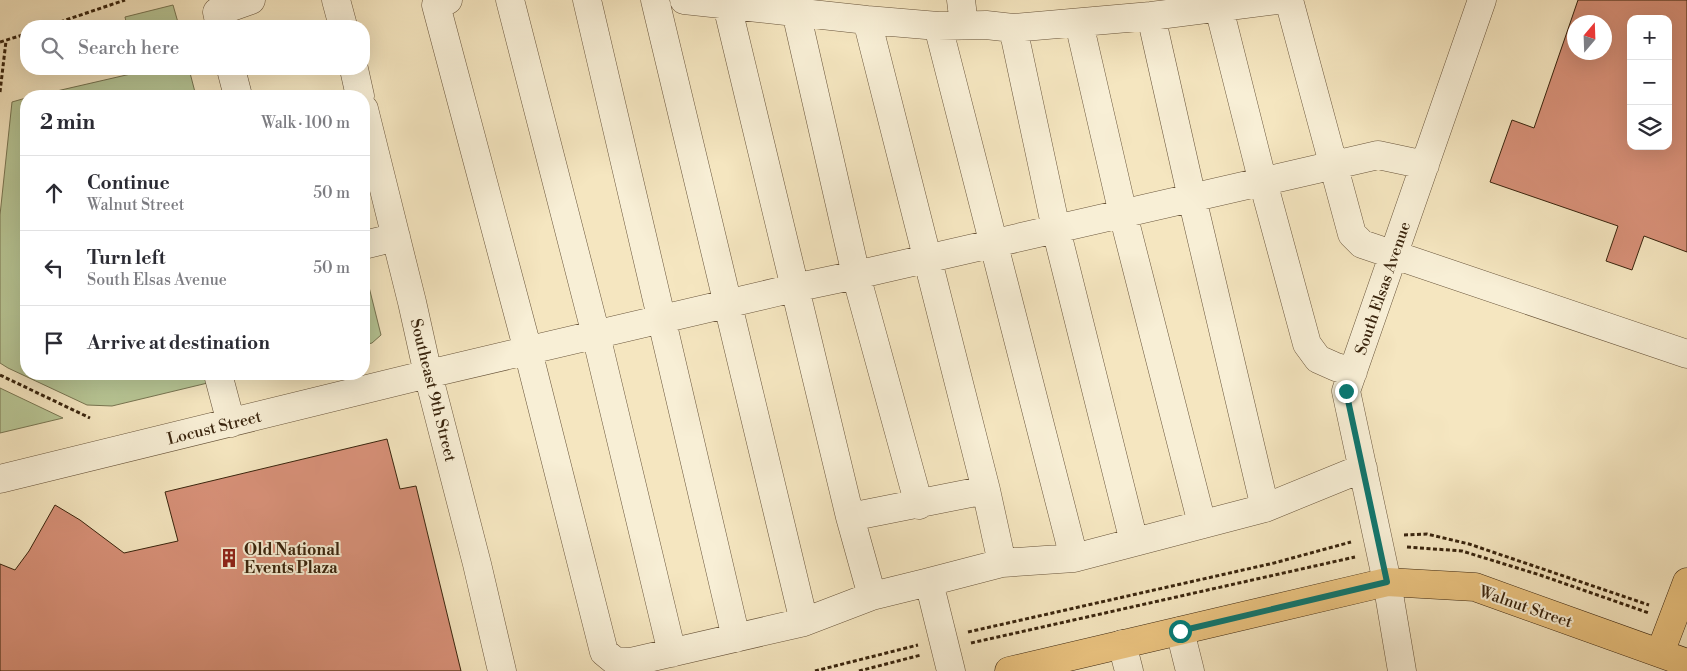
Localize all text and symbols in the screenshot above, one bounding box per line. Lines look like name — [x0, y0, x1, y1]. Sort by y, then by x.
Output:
north arrow — [1567, 15, 1612, 60]
map controls — [1627, 15, 1672, 150]
button: + — [1627, 15, 1672, 60]
search box — [20, 20, 370, 75]
icon: search — [38, 34, 66, 62]
text: Search here — [78, 36, 179, 60]
button: − — [1627, 60, 1672, 105]
button: layers — [1627, 105, 1672, 150]
text: 2 min — [40, 110, 95, 136]
text: Walk · 100 m — [261, 113, 350, 133]
text: Continue — [87, 171, 170, 195]
icon: ahead — [40, 179, 68, 207]
text: 50 m — [313, 183, 350, 203]
text: Walnut Street — [87, 195, 184, 215]
street label: South Elsas Avenue — [1351, 219, 1415, 358]
text: Turn left — [87, 246, 166, 270]
icon: left — [40, 254, 68, 282]
text: 50 m — [313, 258, 350, 278]
text: South Elsas Avenue — [87, 270, 227, 290]
street label: Southeast 9th Street — [406, 317, 461, 464]
icon: arrive — [40, 329, 68, 357]
text: Arrive at destination — [87, 331, 270, 355]
route end — [1335, 380, 1358, 403]
street label: Locust Street — [165, 407, 264, 449]
place label: Old National Events Plaza — [244, 540, 341, 578]
building icon: Old National Events Plaza — [218, 547, 240, 569]
street label: Walnut Street — [1475, 581, 1575, 632]
route start — [1169, 620, 1192, 643]

